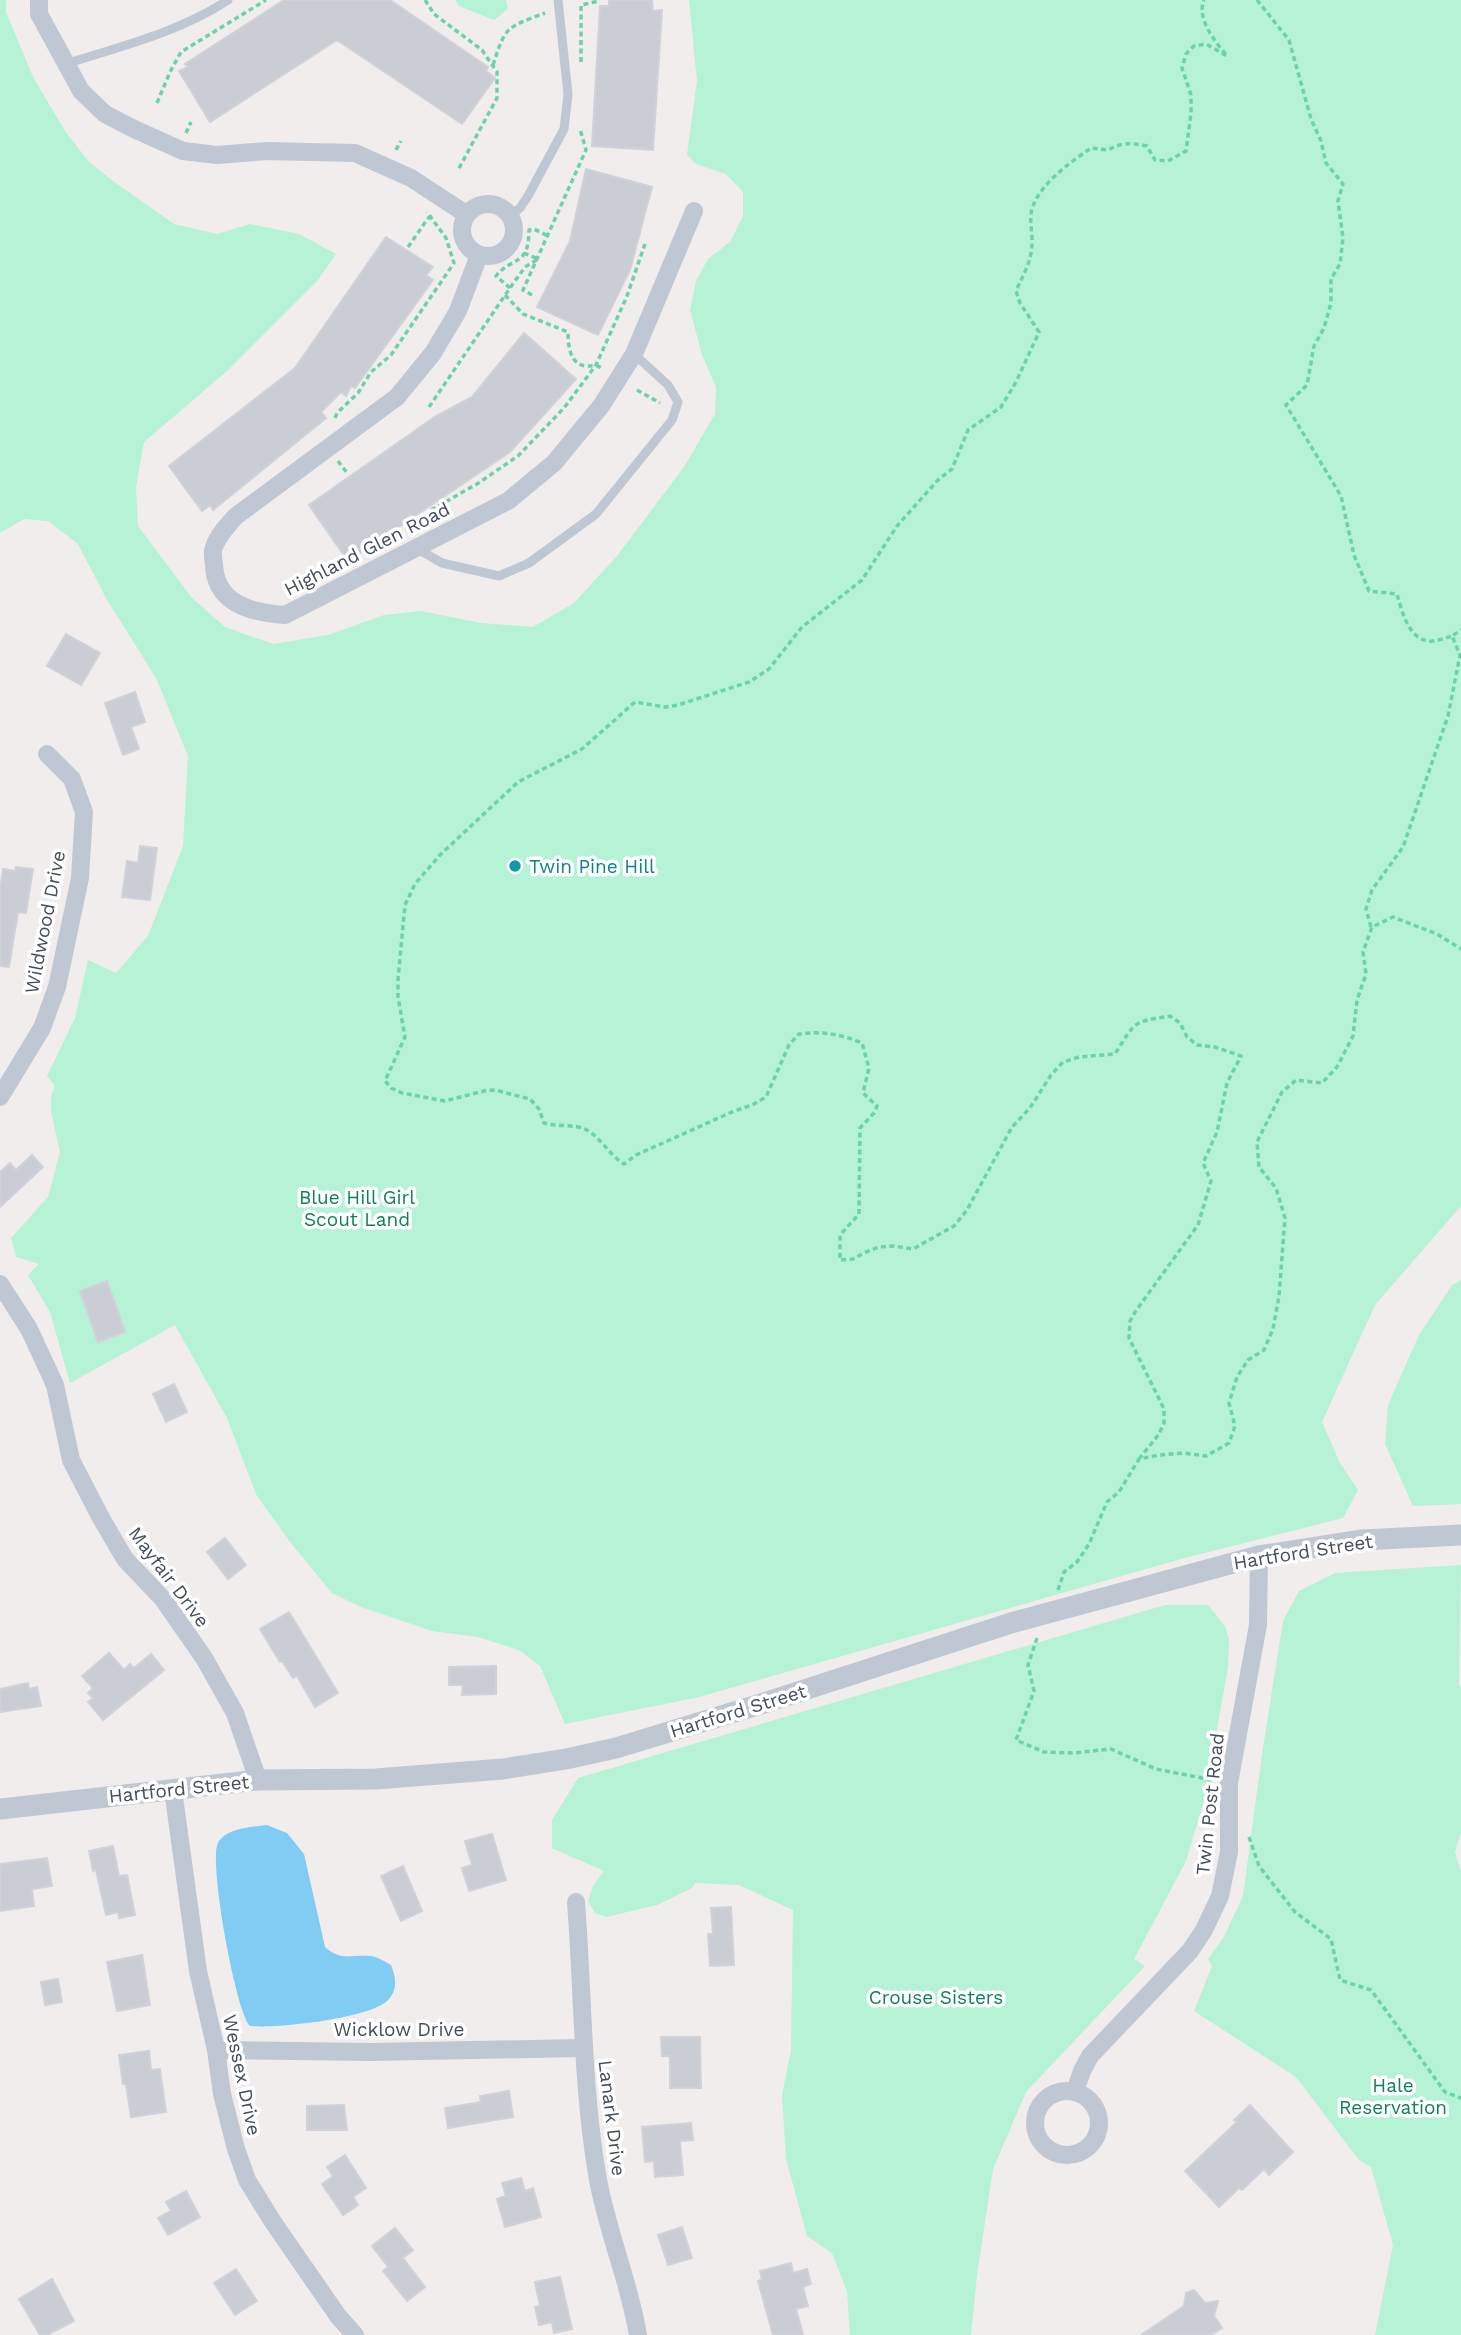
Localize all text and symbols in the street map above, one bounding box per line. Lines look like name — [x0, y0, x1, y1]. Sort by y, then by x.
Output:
street label: Highland Glen Road — [280, 497, 454, 601]
street label: Wildwood Drive — [20, 849, 70, 995]
place label: Twin Pine Hill — [529, 855, 655, 878]
marker: Twin Pine Hill — [507, 858, 523, 874]
park label: Blue Hill Girl Scout Land — [299, 1186, 415, 1231]
street label: Mayfair Drive — [124, 1522, 214, 1632]
street label: Hartford Street — [1232, 1530, 1374, 1574]
street label: Hartford Street — [667, 1679, 809, 1743]
street label: Twin Post Road — [1191, 1732, 1229, 1876]
street label: Hartford Street — [108, 1770, 250, 1808]
park label: Crouse Sisters — [869, 1986, 1003, 2009]
street label: Wessex Drive — [218, 2013, 266, 2137]
street label: Wicklow Drive — [334, 2018, 464, 2041]
street label: Lanark Drive — [593, 2059, 631, 2177]
park label: Hale Reservation — [1339, 2074, 1447, 2119]

